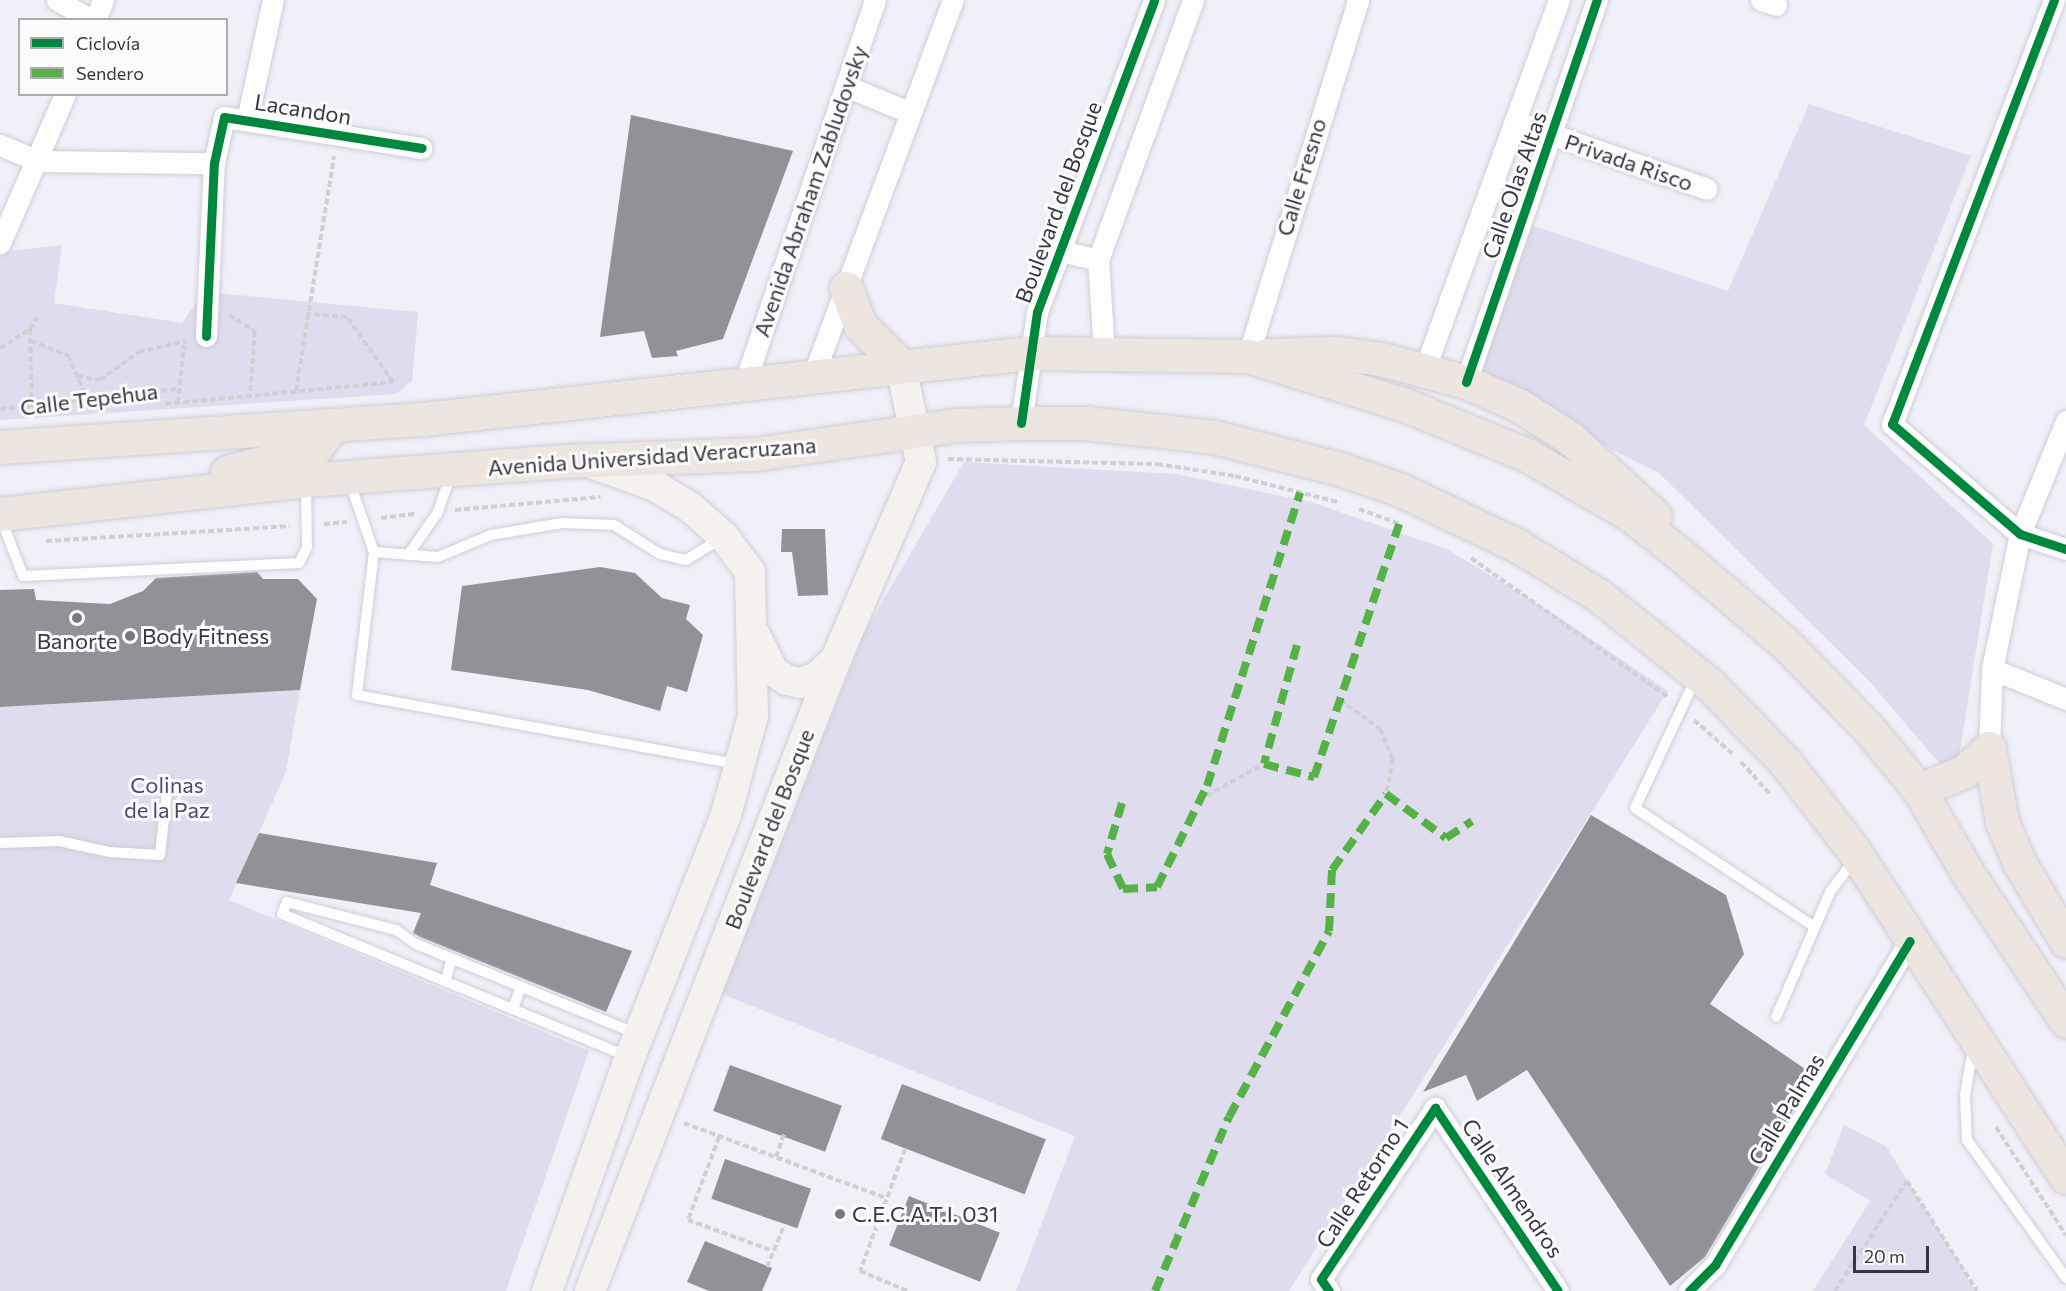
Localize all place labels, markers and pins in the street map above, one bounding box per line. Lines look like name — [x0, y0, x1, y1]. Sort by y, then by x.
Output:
marker: Banorte — [70, 611, 84, 625]
place label: Body Fitness — [142, 623, 269, 649]
place label: Banorte — [37, 628, 117, 654]
marker: Body Fitness — [123, 629, 137, 643]
place label: C.E.C.A.T.I. 031 — [852, 1201, 998, 1227]
marker: C.E.C.A.T.I. 031 — [833, 1207, 847, 1221]

